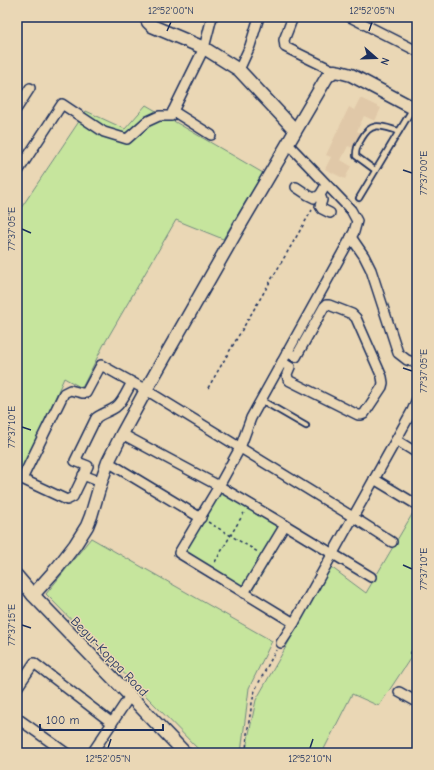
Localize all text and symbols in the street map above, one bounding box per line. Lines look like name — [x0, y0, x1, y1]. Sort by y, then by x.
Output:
text: 12°52'00"N — [148, 5, 194, 17]
text: 12°52'05"N — [349, 5, 395, 17]
north arrow — [356, 38, 396, 78]
text: N — [378, 56, 392, 67]
text: 77°37'00"E — [418, 151, 430, 195]
text: 77°37'05"E — [6, 207, 18, 251]
text: 77°37'05"E — [418, 349, 430, 393]
text: 77°37'10"E — [6, 406, 18, 448]
text: 77°37'10"E — [418, 548, 430, 590]
text: 77°37'15"E — [6, 604, 18, 646]
street label: Begur-Koppa Road — [68, 613, 152, 699]
scale bar — [40, 706, 163, 732]
text: 100 m — [46, 713, 79, 727]
text: 12°52'05"N — [85, 753, 131, 765]
text: 12°52'10"N — [288, 753, 332, 765]

